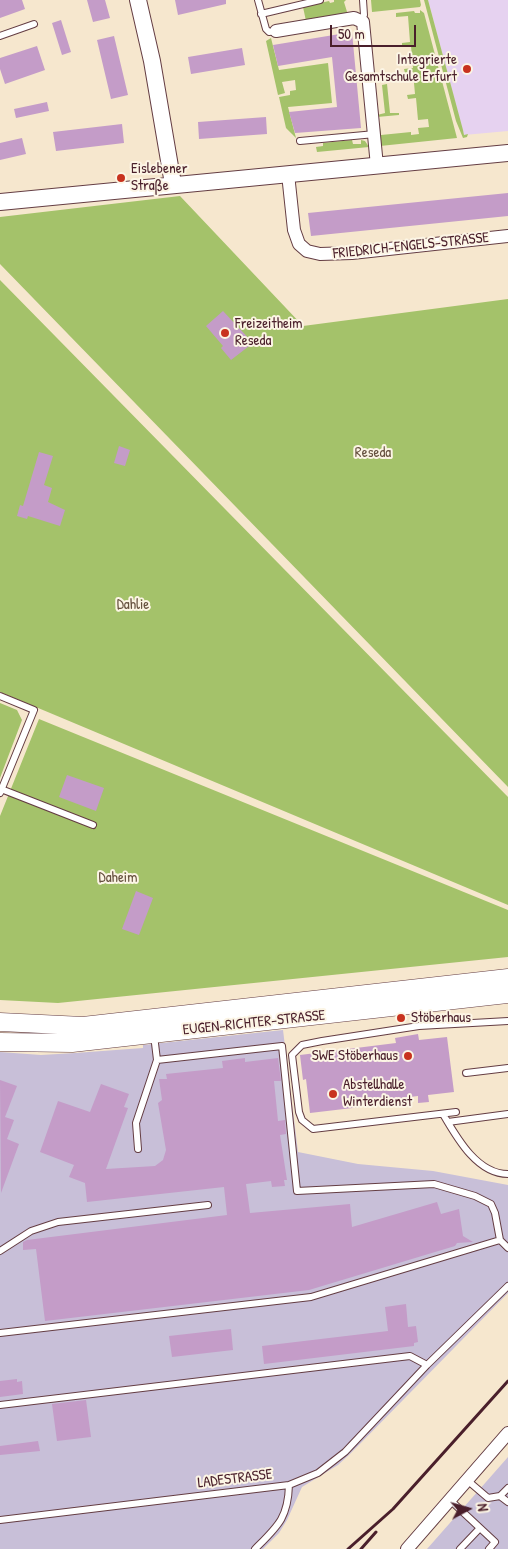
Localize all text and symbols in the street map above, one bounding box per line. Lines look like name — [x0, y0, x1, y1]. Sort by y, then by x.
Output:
scale bar — [333, 15, 419, 47]
text: 50 m — [338, 23, 365, 44]
place label: Integrierte Gesamtschule Erfurt — [345, 51, 457, 86]
marker: Integrierte Gesamtschule Erfurt — [461, 63, 473, 75]
place label: Eislebener Straße — [131, 160, 187, 195]
marker: Eislebener Straße — [115, 172, 127, 184]
street label: FRIEDRICH-ENGELS-STRASSE — [332, 229, 490, 263]
place label: Freizeitheim Reseda — [235, 315, 302, 350]
marker: Freizeitheim Reseda — [219, 327, 231, 339]
park label: Reseda — [355, 444, 391, 462]
park label: Dahlie — [117, 596, 149, 614]
park label: Daheim — [99, 869, 137, 887]
street label: EUGEN-RICHTER-STRASSE — [182, 1007, 326, 1039]
place label: Stöberhaus — [411, 1009, 471, 1027]
marker: Stöberhaus — [395, 1012, 407, 1024]
place label: SWE Stöberhaus — [312, 1047, 398, 1065]
marker: SWE Stöberhaus — [402, 1050, 414, 1062]
place label: Abstellhalle Winterdienst — [343, 1076, 412, 1111]
marker: Abstellhalle Winterdienst — [327, 1088, 339, 1100]
street label: LADESTRASSE — [197, 1465, 273, 1493]
north arrow — [443, 1484, 493, 1534]
text: N — [474, 1503, 493, 1512]

